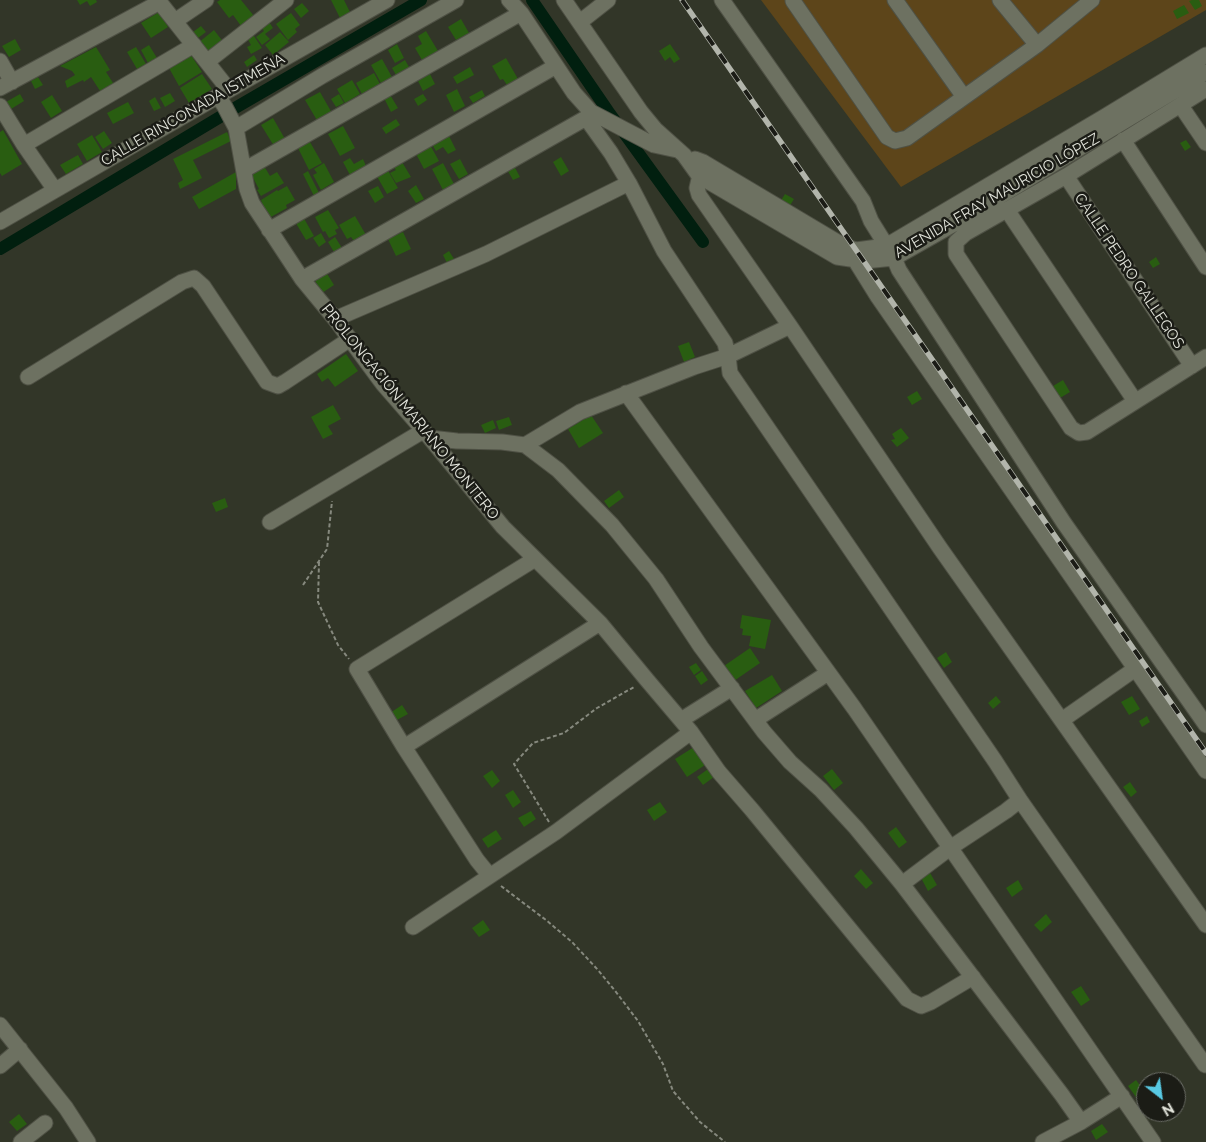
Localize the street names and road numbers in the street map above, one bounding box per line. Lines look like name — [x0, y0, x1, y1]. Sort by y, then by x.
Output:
street label: CALLE RINCONADA ISTMEÑA — [98, 50, 288, 170]
street label: AVENIDA FRAY MAURICIO LÓPEZ — [891, 130, 1103, 262]
street label: CALLE PEDRO GALLEGOS — [1070, 190, 1188, 352]
street label: PROLONGACIÓN MARIANO MONTERO — [318, 301, 502, 523]

